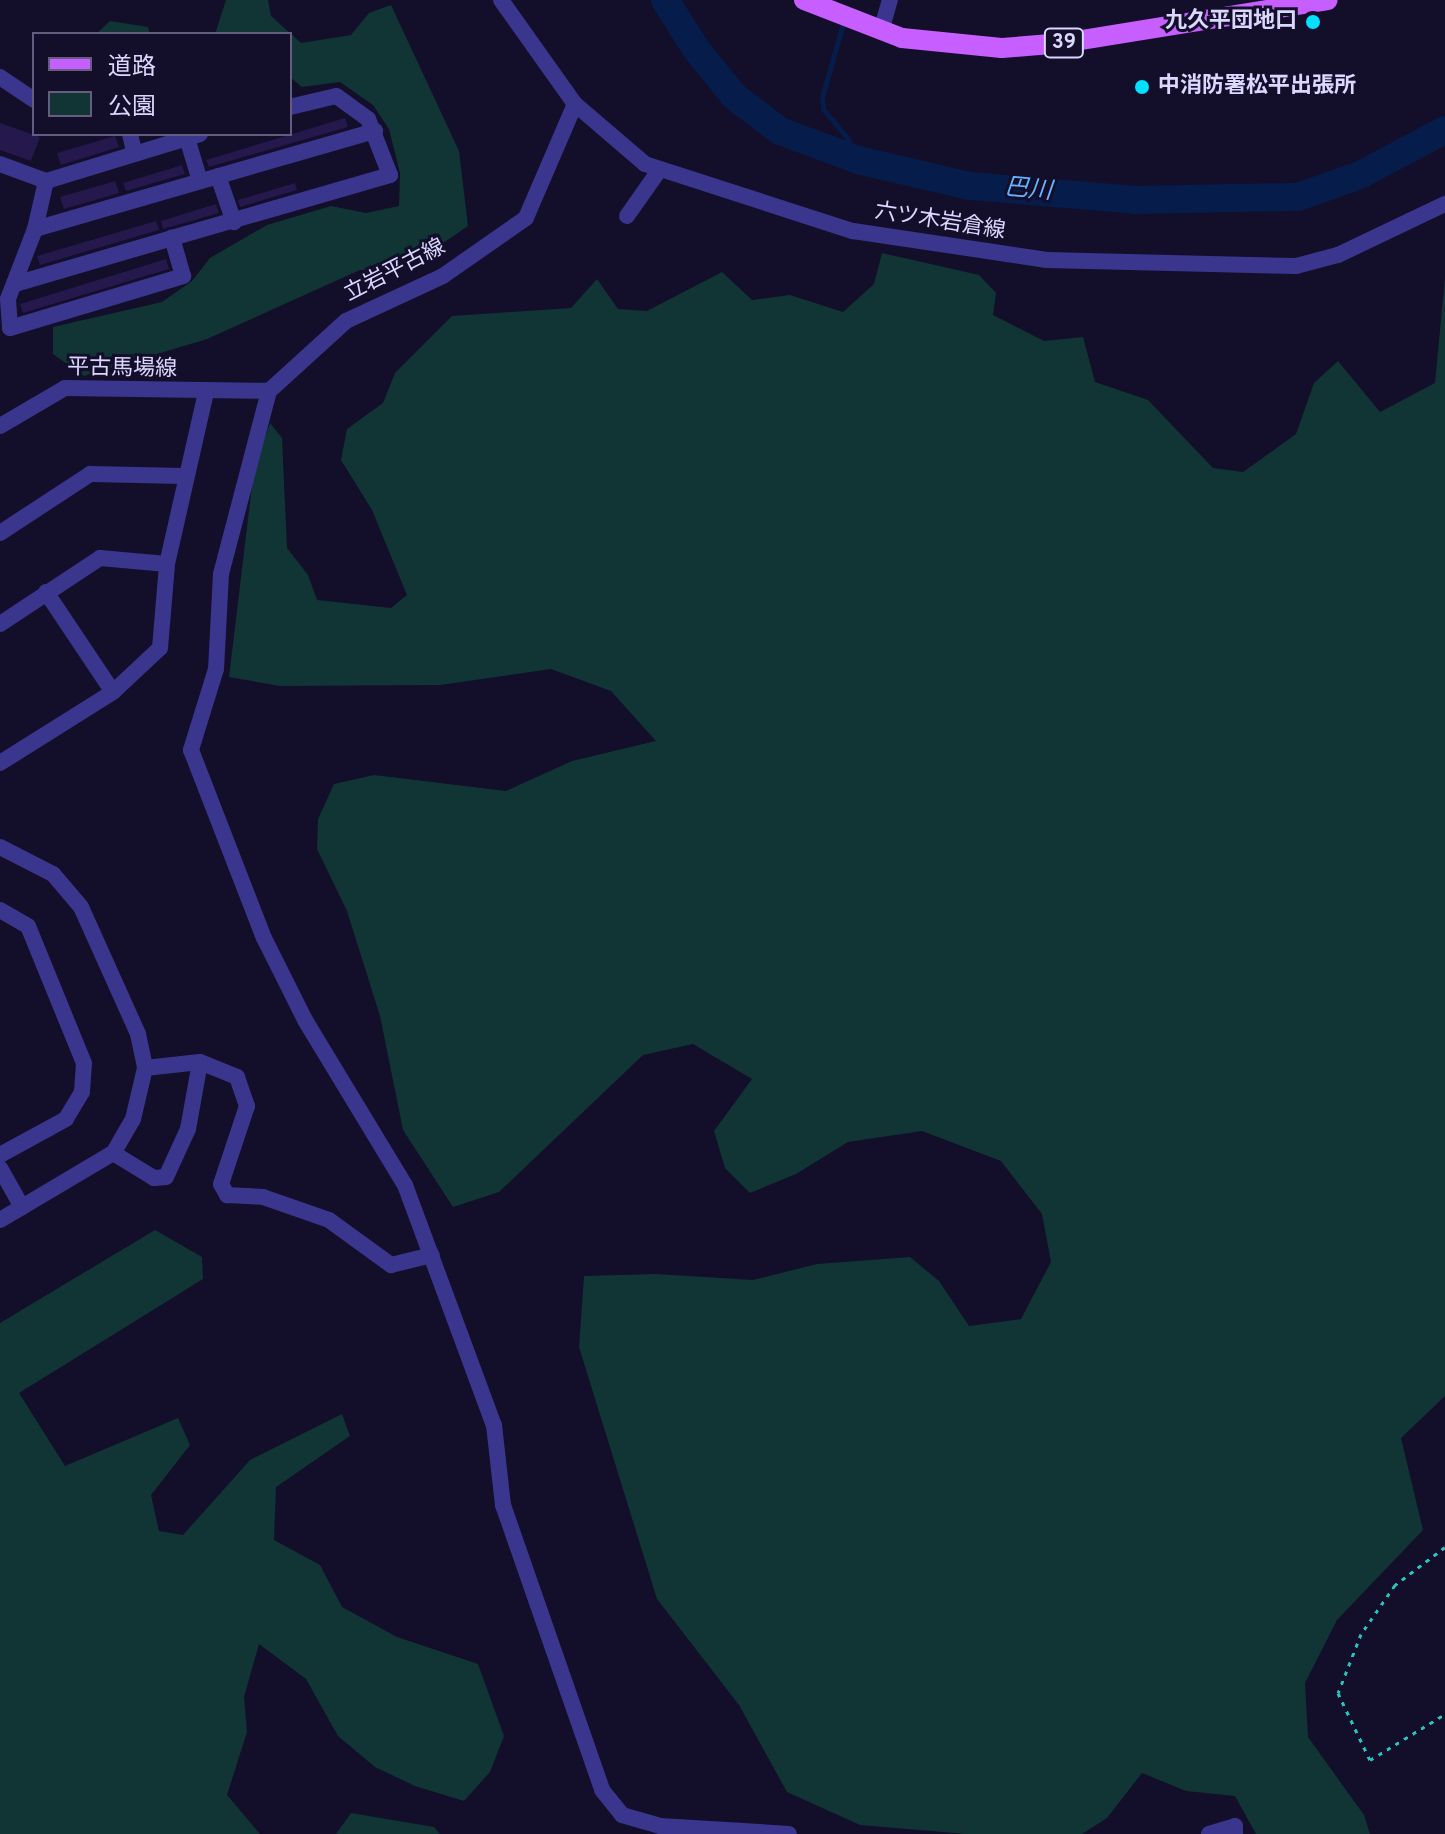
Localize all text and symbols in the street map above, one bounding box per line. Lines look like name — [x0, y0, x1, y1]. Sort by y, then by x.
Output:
place label: 九久平団地口 — [1165, 9, 1297, 35]
marker: 九久平団地口 — [1304, 13, 1322, 31]
road number: 39 — [1042, 27, 1086, 59]
legend — [32, 32, 292, 136]
text: 道路 — [108, 53, 156, 83]
place label: 中消防署松平出張所 — [1158, 74, 1356, 100]
marker: 中消防署松平出張所 — [1133, 78, 1151, 96]
text: 公園 — [108, 93, 156, 123]
water label: 巴川 — [1003, 175, 1053, 207]
street label: 六ツ木岩倉線 — [873, 199, 1007, 245]
street label: 立岩平古線 — [340, 234, 450, 308]
street label: 平古馬場線 — [67, 355, 177, 383]

